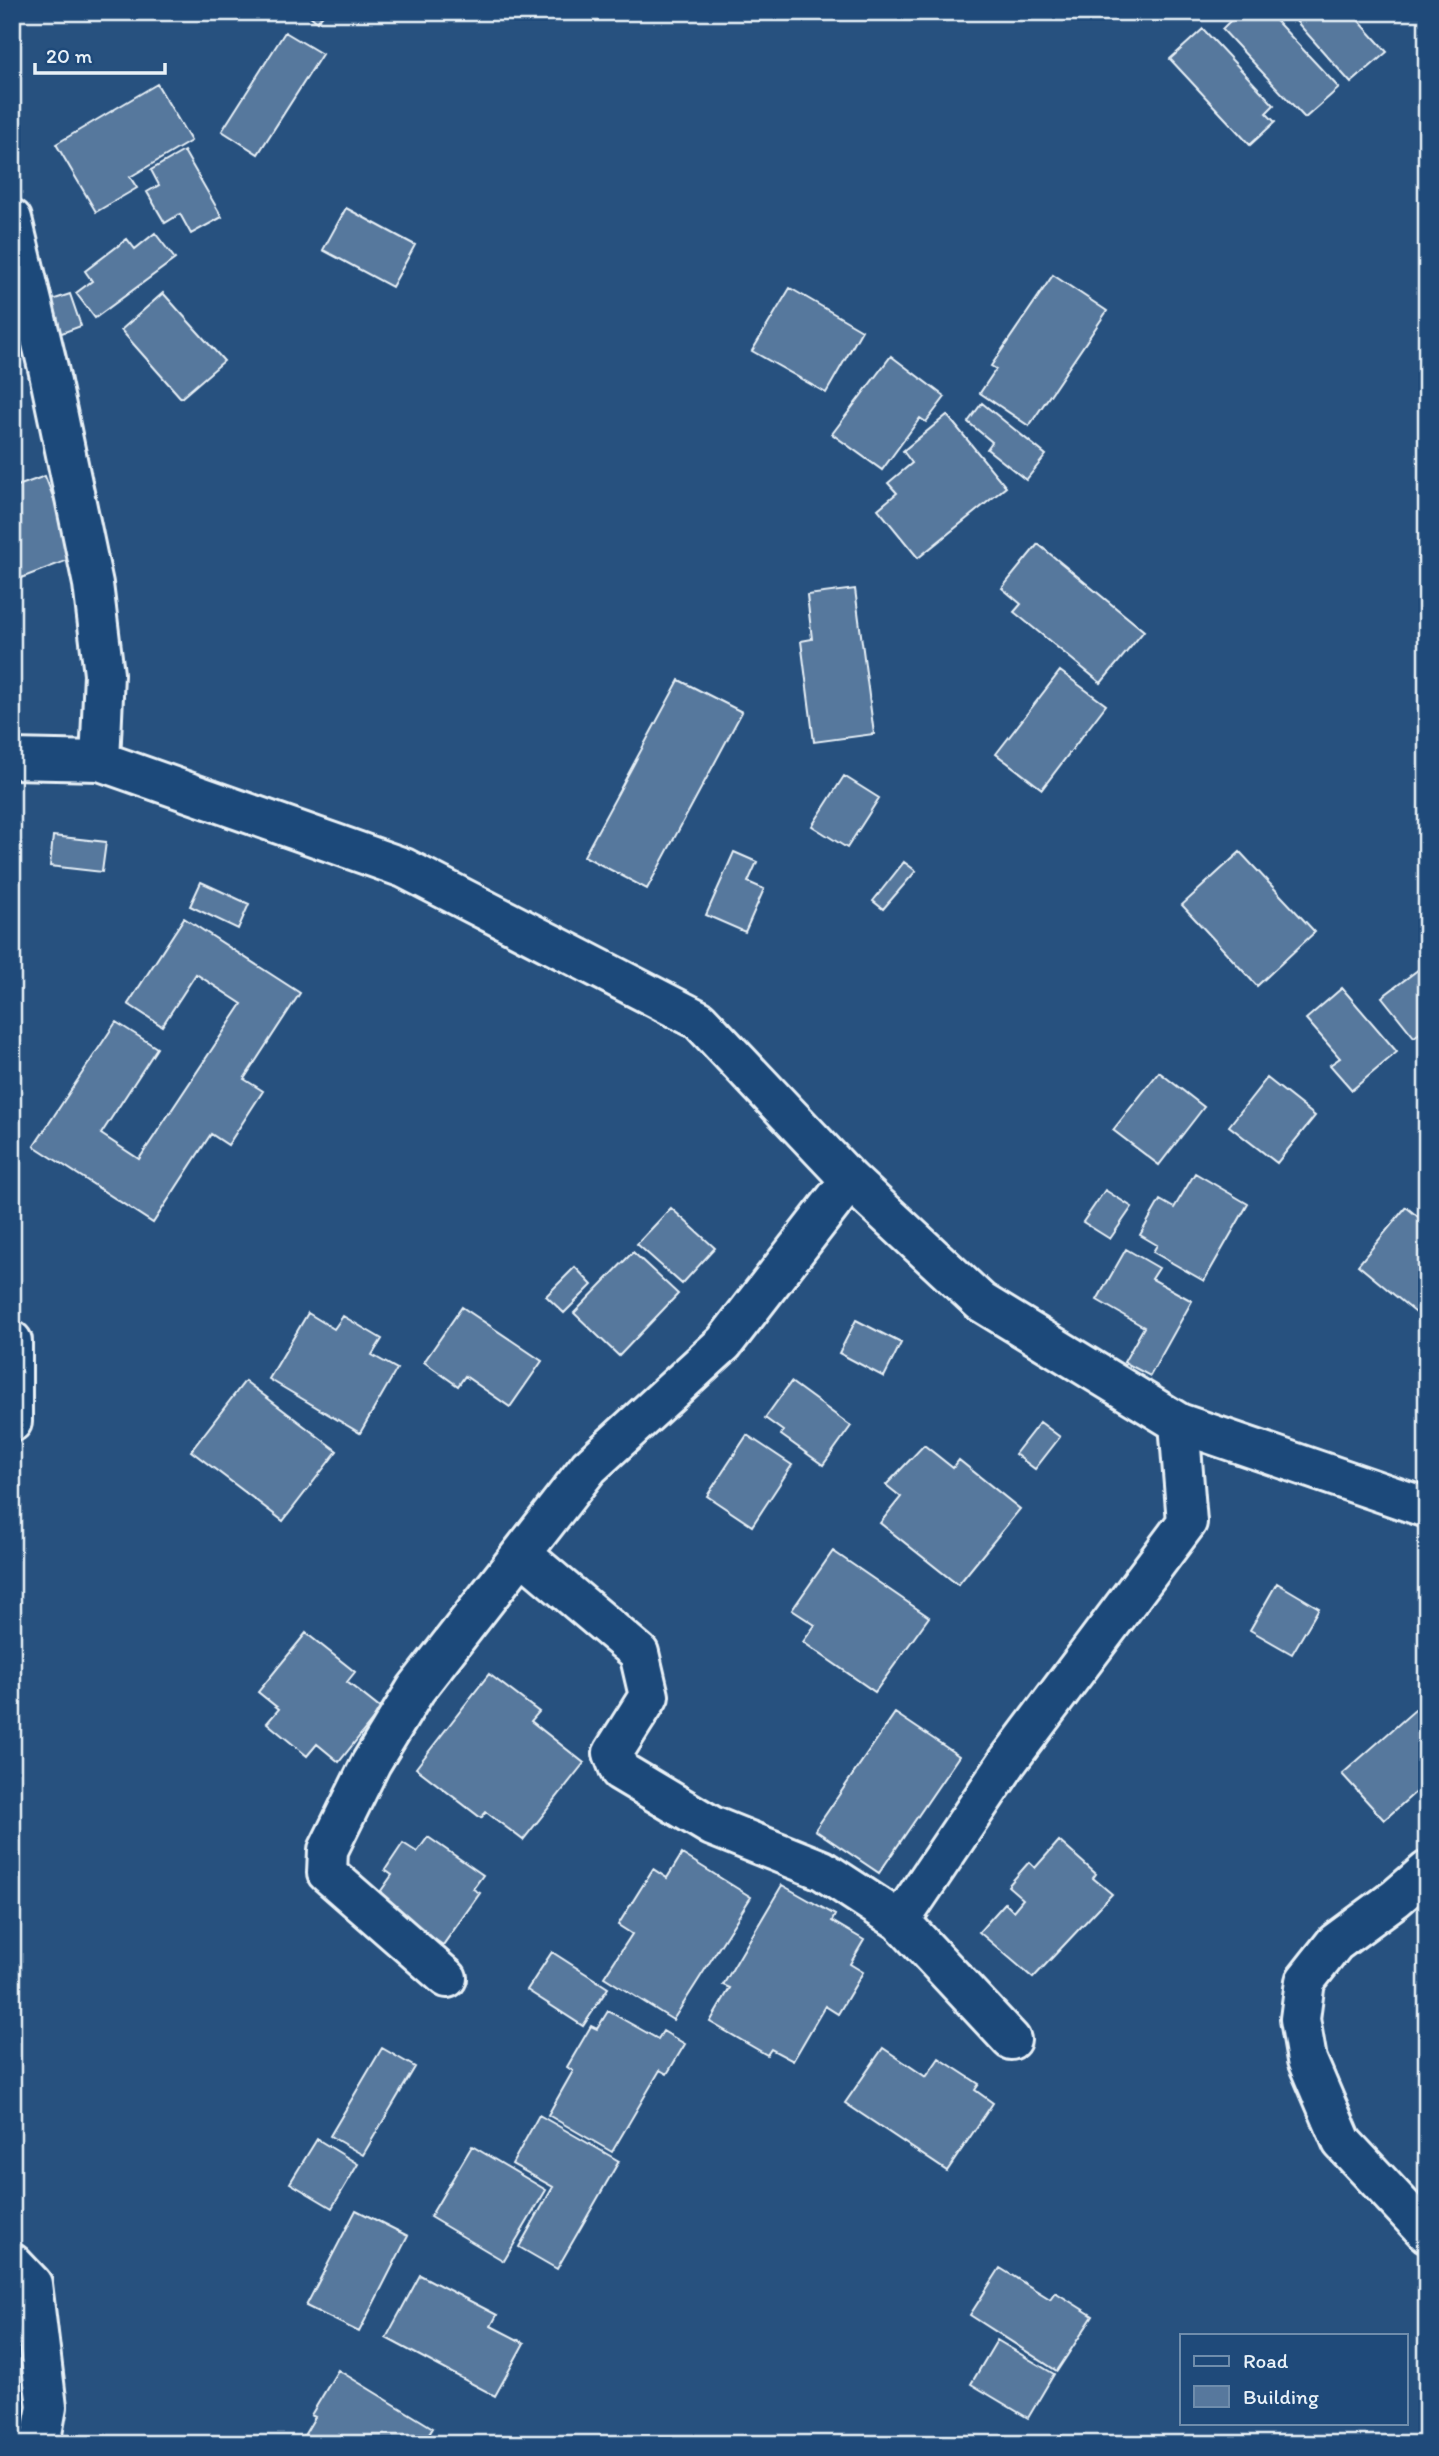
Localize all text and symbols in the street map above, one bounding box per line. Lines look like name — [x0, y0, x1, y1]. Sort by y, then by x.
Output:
scale bar — [35, 32, 164, 76]
text: 20 m — [46, 43, 93, 68]
legend — [1180, 2334, 1408, 2424]
text: Road — [1243, 2348, 1289, 2373]
text: Building — [1243, 2384, 1319, 2409]

